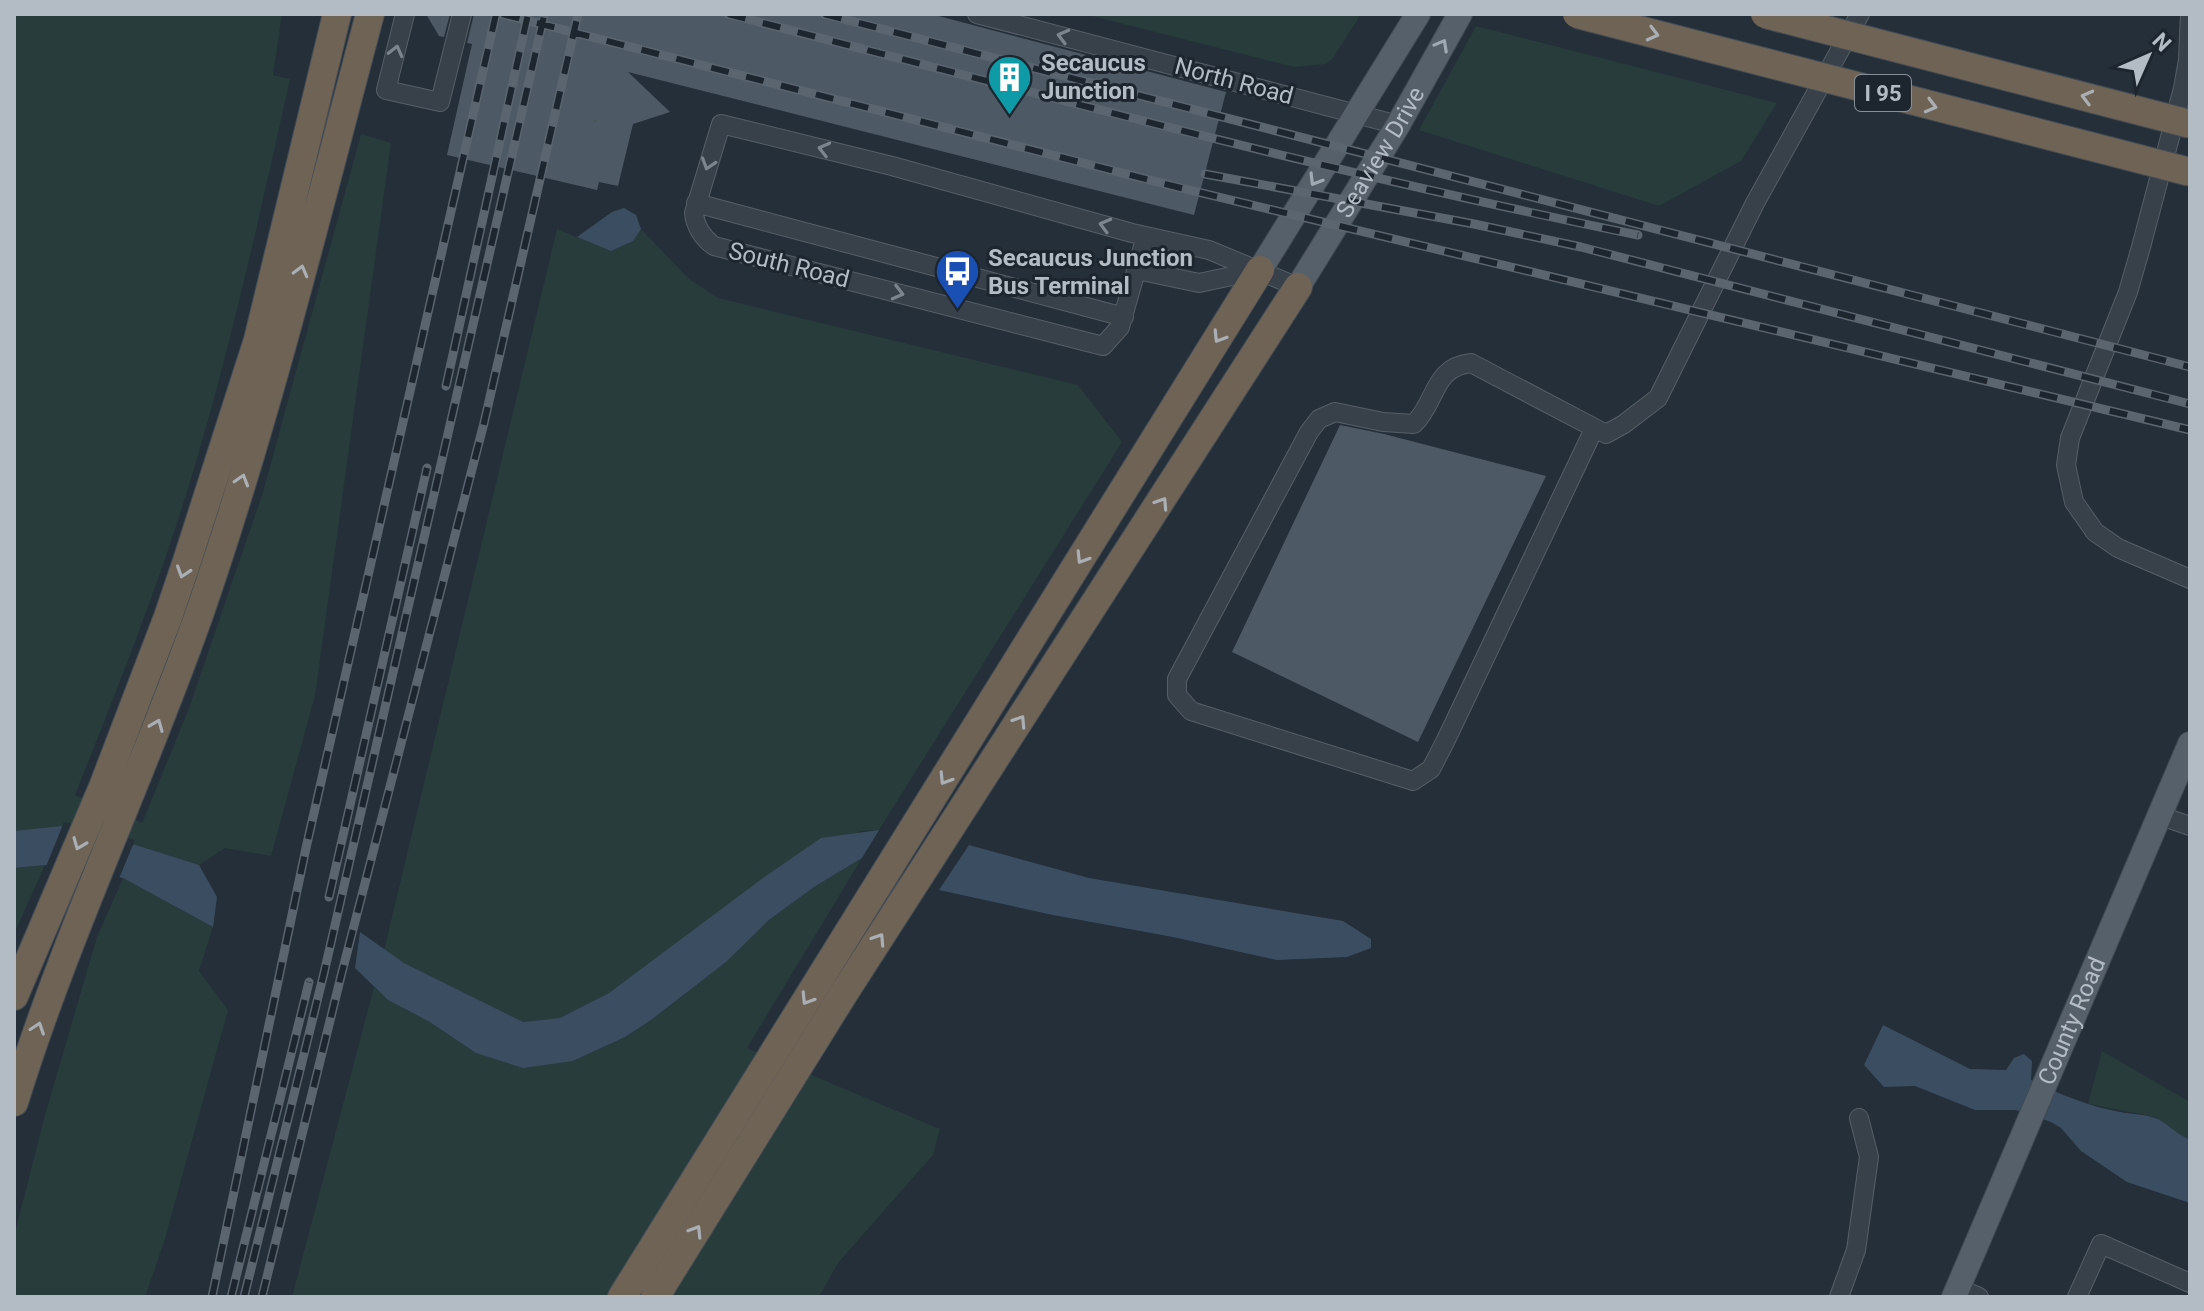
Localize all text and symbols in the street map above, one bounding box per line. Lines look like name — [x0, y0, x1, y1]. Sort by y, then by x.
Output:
north arrow — [2108, 16, 2188, 96]
one-way arrow — [1645, 24, 1659, 41]
text: N — [2147, 28, 2176, 57]
one-way arrow — [1057, 29, 1070, 46]
one-way arrow — [1432, 39, 1448, 54]
one-way arrow — [387, 45, 404, 59]
place label: Secaucus Junction — [1041, 49, 1146, 105]
street label: North Road — [1172, 52, 1296, 110]
building icon: Secaucus Junction — [986, 53, 1034, 116]
road number: I 95 — [1855, 75, 1911, 111]
street label: Seaview Drive — [1330, 82, 1431, 223]
one-way arrow — [2081, 90, 2095, 107]
one-way arrow — [1924, 96, 1938, 113]
one-way arrow — [818, 142, 832, 159]
one-way arrow — [701, 156, 717, 170]
one-way arrow — [1309, 171, 1324, 186]
one-way arrow — [1098, 218, 1112, 234]
street label: South Road — [726, 237, 852, 293]
place label: Secaucus Junction Bus Terminal — [988, 244, 1193, 300]
bus stop icon: Secaucus Junction Bus Terminal — [933, 248, 981, 311]
one-way arrow — [291, 265, 308, 279]
one-way arrow — [891, 284, 904, 301]
one-way arrow — [1213, 328, 1229, 343]
one-way arrow — [233, 473, 249, 487]
one-way arrow — [1152, 497, 1167, 512]
one-way arrow — [1076, 549, 1092, 564]
one-way arrow — [176, 565, 192, 579]
one-way arrow — [1010, 715, 1025, 729]
one-way arrow — [147, 719, 164, 733]
one-way arrow — [939, 770, 954, 784]
one-way arrow — [73, 836, 89, 850]
one-way arrow — [869, 933, 884, 948]
street label: County Road — [2032, 953, 2111, 1089]
one-way arrow — [802, 991, 817, 1005]
one-way arrow — [28, 1021, 44, 1035]
one-way arrow — [686, 1225, 702, 1240]

